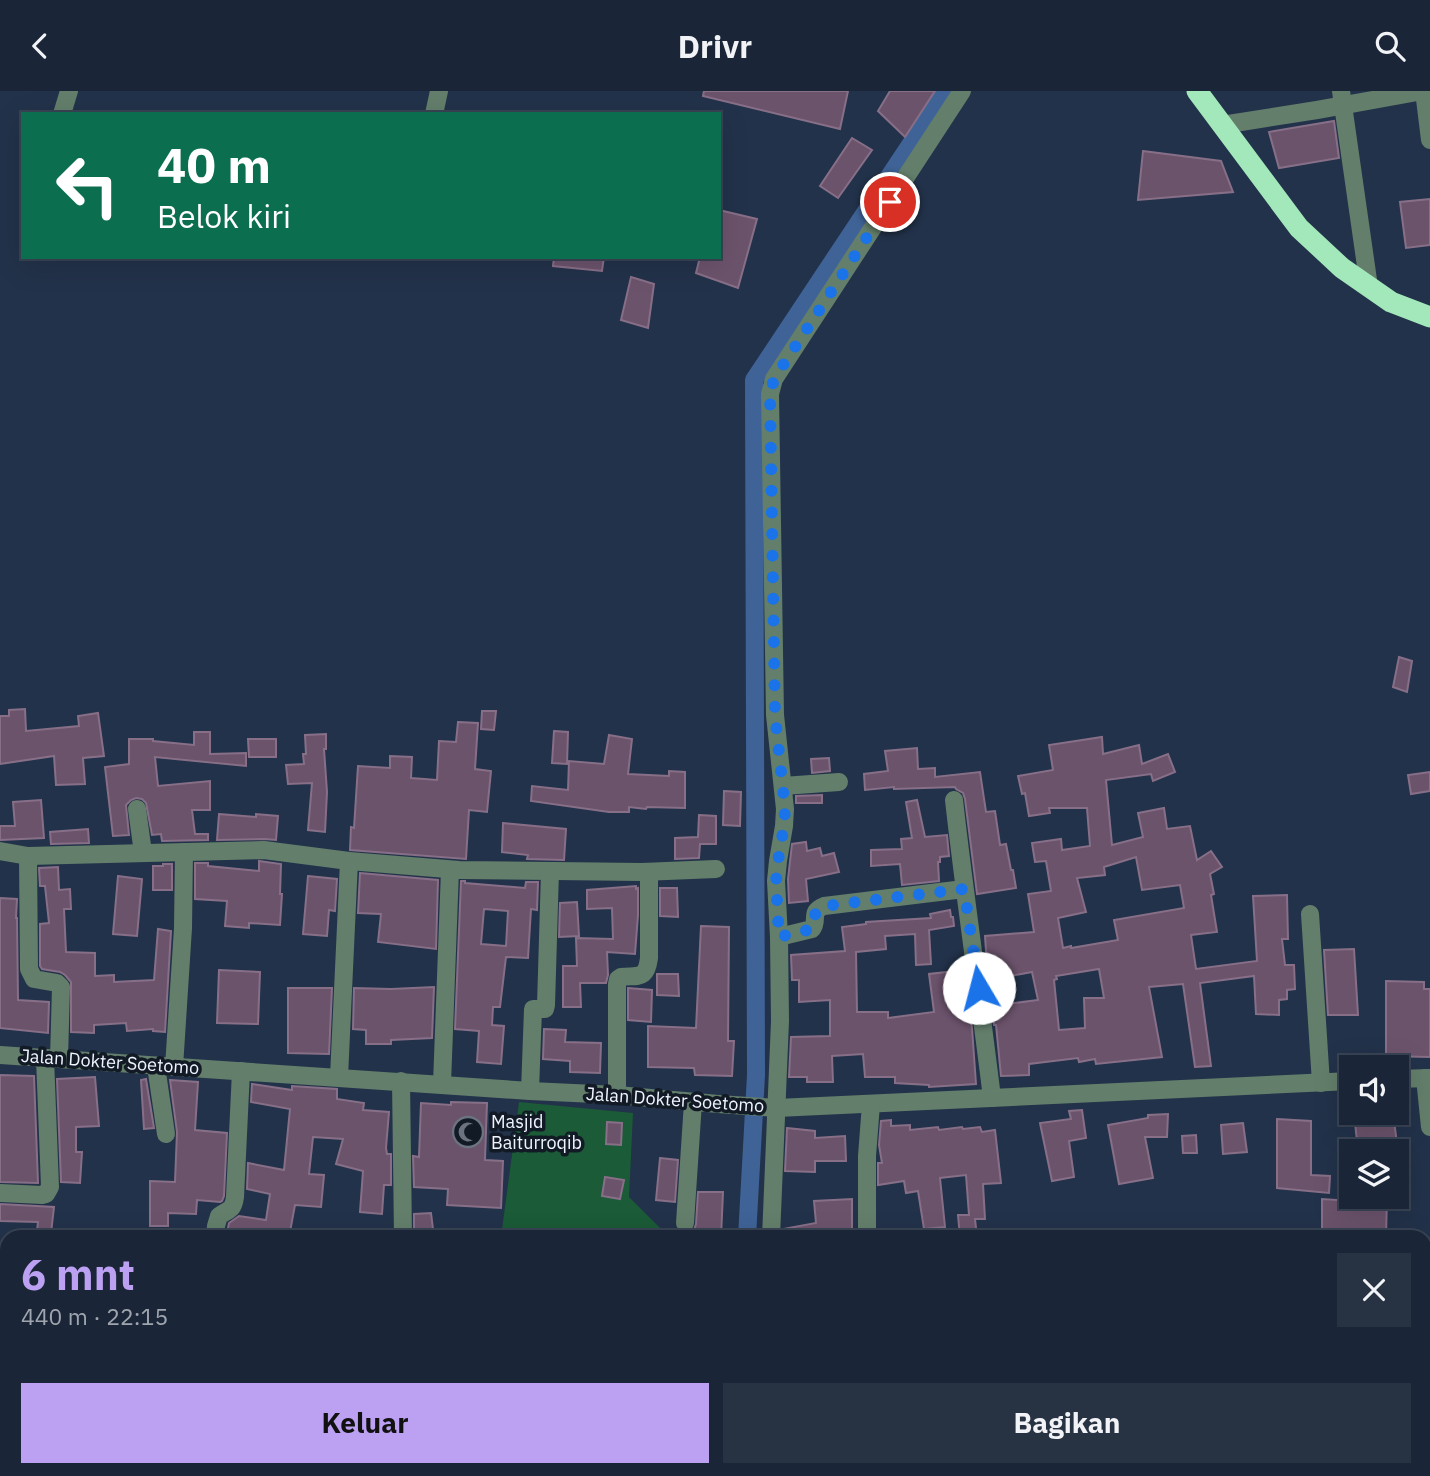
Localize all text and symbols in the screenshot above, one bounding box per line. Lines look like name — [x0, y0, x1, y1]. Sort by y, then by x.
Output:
text: Drivr — [678, 25, 752, 67]
icon: back — [21, 27, 59, 65]
icon: search — [1371, 27, 1409, 65]
text: 40 m — [157, 133, 271, 196]
icon: left — [42, 140, 133, 231]
pin — [860, 172, 920, 232]
icon: arrive — [871, 183, 909, 221]
text: Belok kiri — [157, 195, 291, 237]
position arrow — [942, 951, 1016, 1025]
street label: Jalan Dokter Soetomo — [20, 1044, 200, 1079]
map controls — [1339, 1055, 1409, 1209]
button: sound — [1339, 1055, 1409, 1125]
street label: Jalan Dokter Soetomo — [585, 1082, 765, 1117]
place label: Masjid Baiturroqib — [491, 1110, 582, 1154]
mosque icon: Masjid Baiturroqib — [451, 1115, 485, 1149]
button: layers — [1339, 1139, 1409, 1209]
text: 6 mnt — [21, 1247, 135, 1302]
button: close — [1337, 1253, 1411, 1327]
text: 440 m · 22:15 — [21, 1301, 168, 1331]
button: Keluar — [21, 1383, 709, 1463]
button: Bagikan — [723, 1383, 1411, 1463]

